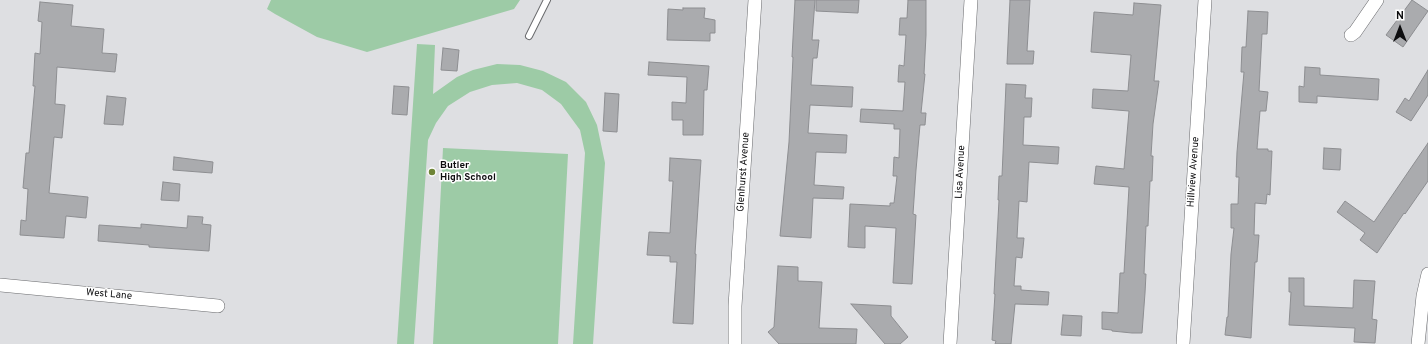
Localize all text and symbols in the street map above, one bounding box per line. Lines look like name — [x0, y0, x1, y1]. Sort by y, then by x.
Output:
north arrow — [1380, 8, 1420, 48]
text: N — [1396, 9, 1404, 23]
street label: Glenhurst Avenue — [735, 132, 753, 212]
street label: Hillview Avenue — [1186, 136, 1202, 208]
street label: Lisa Avenue — [954, 145, 968, 199]
place label: Butler High School — [440, 160, 496, 184]
marker: Butler High School — [427, 167, 437, 177]
street label: West Lane — [85, 287, 133, 303]

